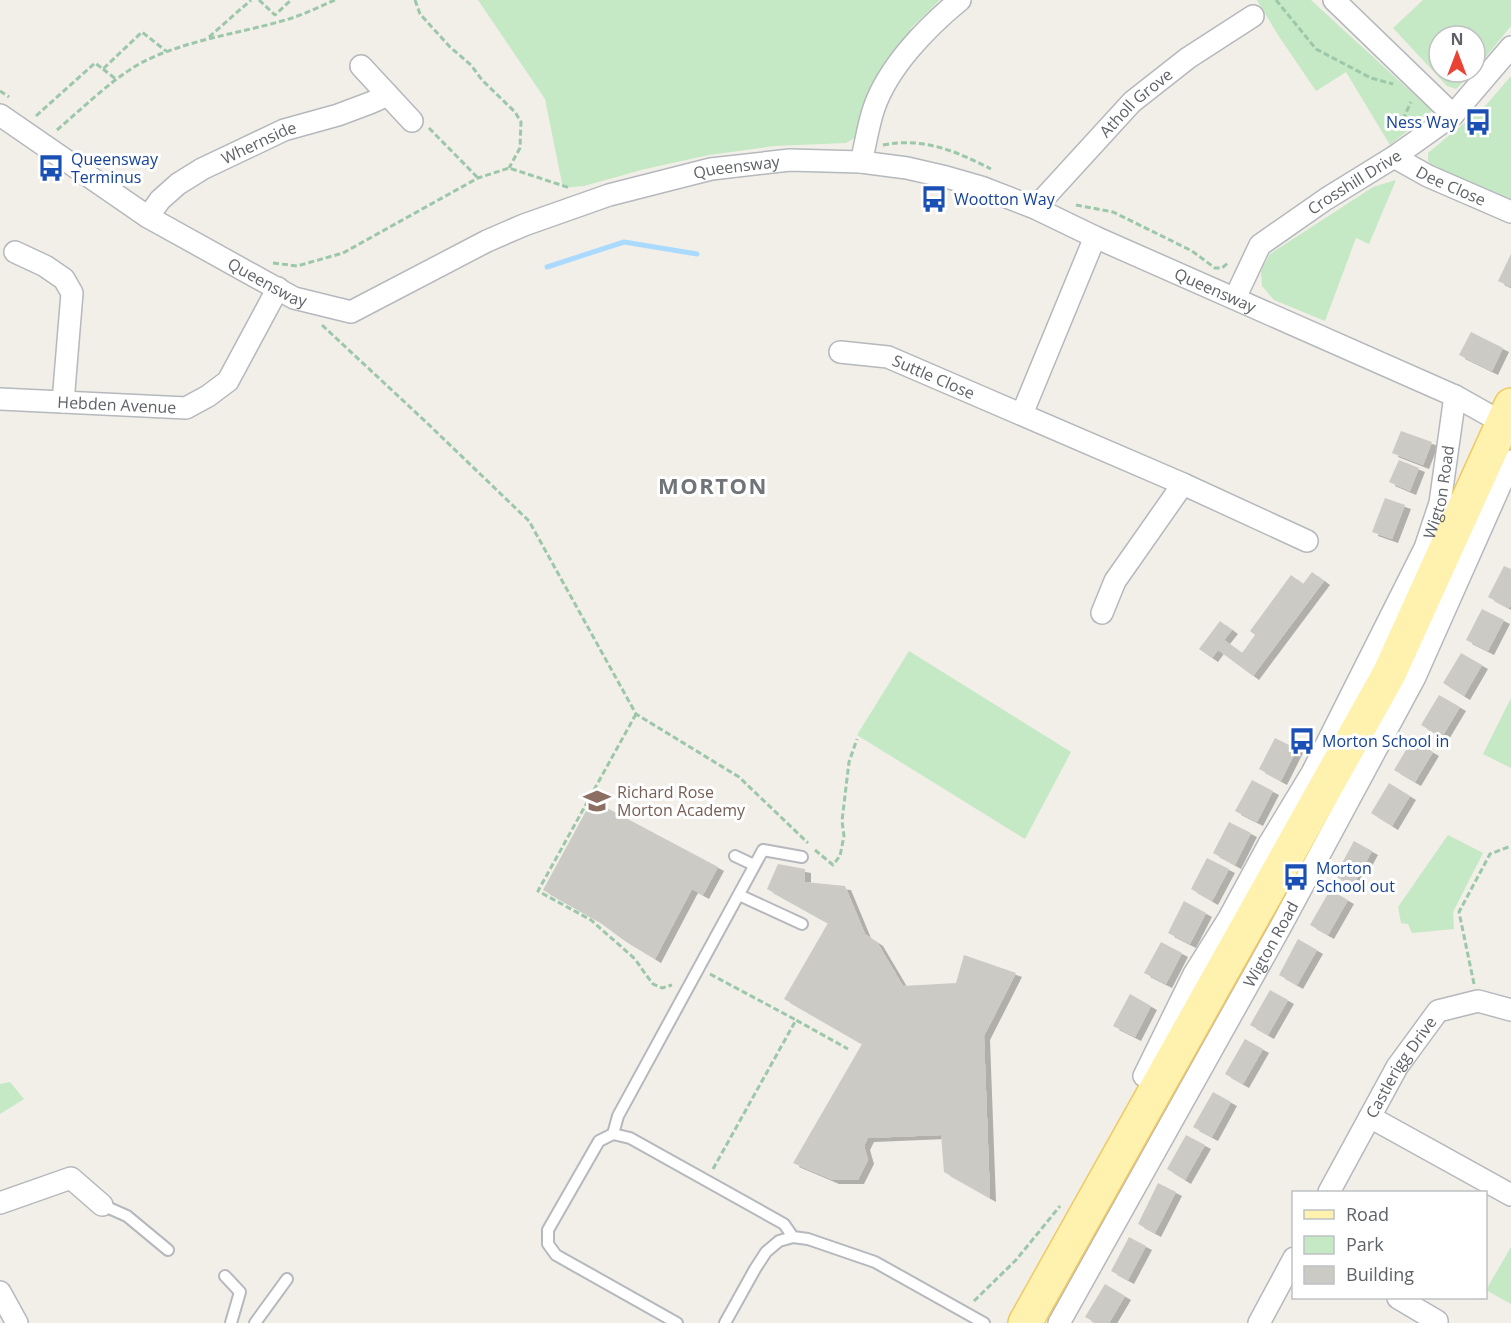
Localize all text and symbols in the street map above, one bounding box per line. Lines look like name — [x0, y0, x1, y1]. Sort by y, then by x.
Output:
north arrow — [1427, 24, 1487, 84]
text: N — [1450, 28, 1464, 50]
street label: Atholl Grove — [1094, 63, 1177, 142]
bus stop icon: Ness Way — [1463, 107, 1493, 137]
place label: Ness Way — [1386, 111, 1459, 133]
street label: Whernside — [218, 116, 299, 169]
street label: Crosshill Drive — [1303, 144, 1406, 220]
place label: Queensway Terminus — [71, 148, 159, 188]
street label: Queensway — [691, 150, 782, 184]
bus stop icon: Queensway Terminus — [36, 153, 66, 183]
street label: Dee Close — [1412, 161, 1489, 211]
bus stop icon: Wootton Way — [919, 184, 949, 214]
place label: Wootton Way — [954, 188, 1056, 210]
street label: Queensway — [224, 252, 310, 312]
street label: Queensway — [1171, 263, 1260, 318]
street label: Suttle Close — [889, 349, 978, 404]
street label: Hebden Avenue — [57, 391, 177, 419]
street label: Wigton Road — [1418, 444, 1459, 542]
district label: MORTON — [658, 470, 768, 500]
bus stop icon: Morton School in — [1287, 726, 1317, 756]
place label: Morton School in — [1322, 730, 1449, 752]
place label: Richard Rose Morton Academy — [617, 781, 746, 821]
school or university icon: Richard Rose Morton Academy — [582, 786, 612, 816]
place label: Morton School out — [1316, 857, 1395, 897]
bus stop icon: Morton School out — [1281, 862, 1311, 892]
street label: Wigton Road — [1238, 897, 1303, 991]
street label: Castlerigg Drive — [1360, 1012, 1441, 1122]
legend — [1292, 1191, 1487, 1299]
text: Road — [1346, 1202, 1389, 1226]
text: Park — [1346, 1232, 1384, 1256]
text: Building — [1346, 1262, 1414, 1286]

